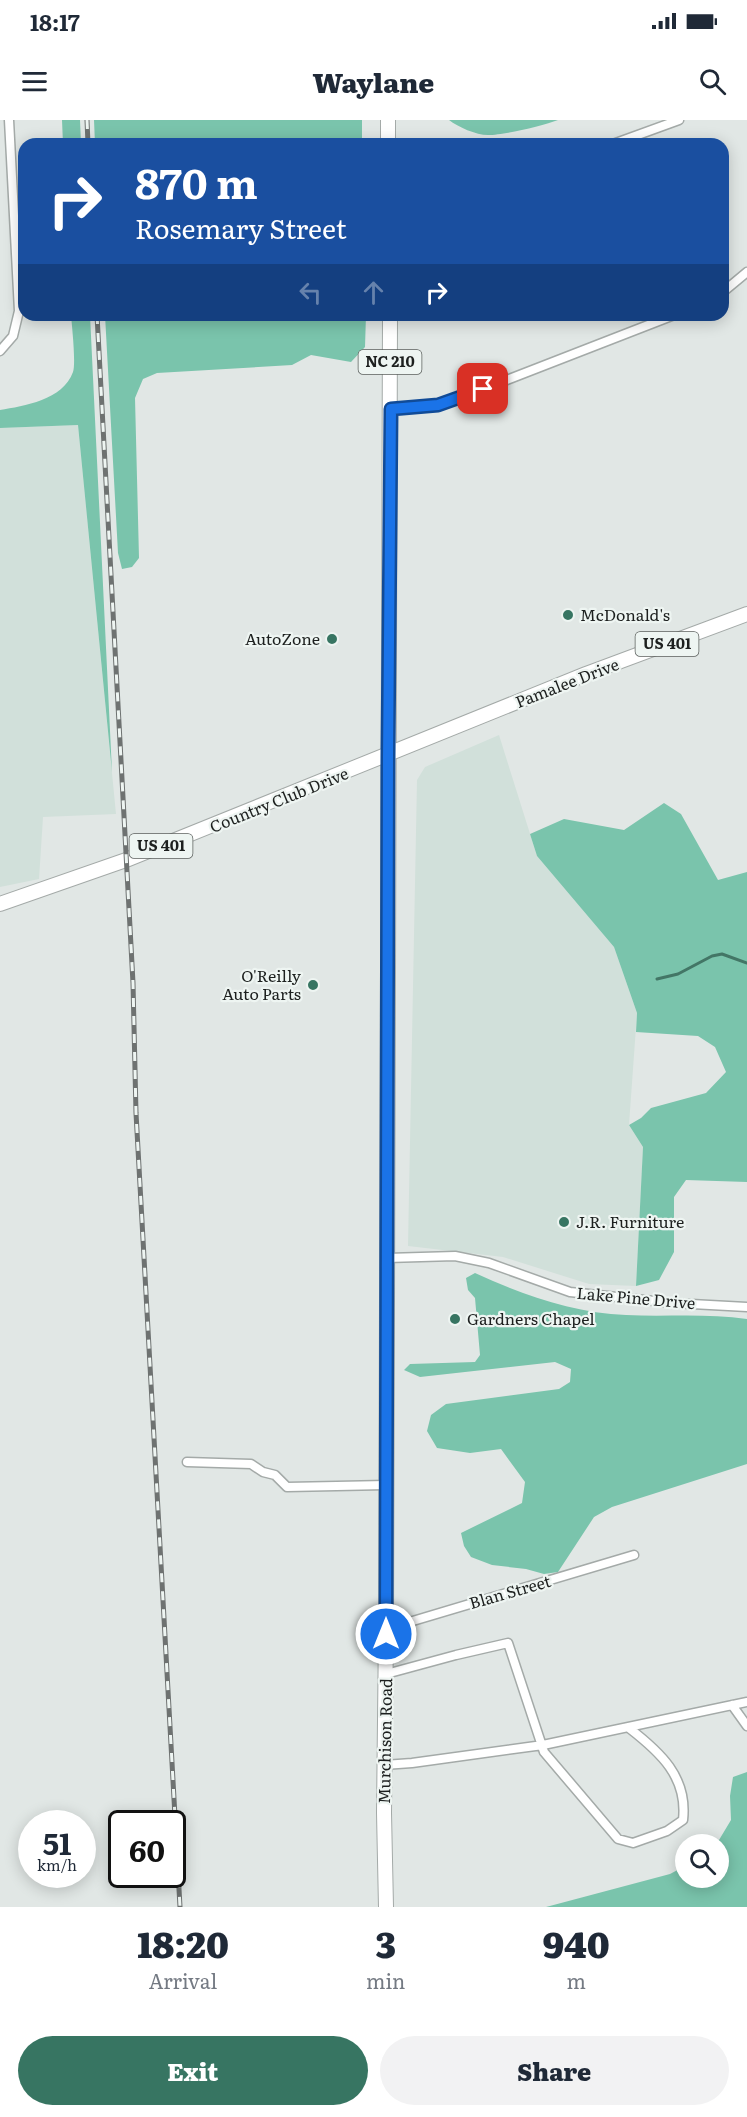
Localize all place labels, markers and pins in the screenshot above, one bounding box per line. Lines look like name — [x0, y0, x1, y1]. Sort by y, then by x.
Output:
pin — [457, 363, 508, 414]
place label: McDonald's — [580, 602, 670, 626]
marker: McDonald's — [561, 608, 575, 622]
place label: AutoZone — [245, 626, 320, 650]
marker: AutoZone — [325, 632, 339, 646]
place label: O'Reilly Auto Parts — [222, 963, 302, 1005]
marker: O'Reilly Auto Parts — [306, 978, 320, 992]
place label: J.R. Furniture — [576, 1209, 684, 1233]
marker: J.R. Furniture — [557, 1215, 571, 1229]
place label: Gardners Chapel — [467, 1306, 595, 1330]
marker: Gardners Chapel — [448, 1312, 462, 1326]

